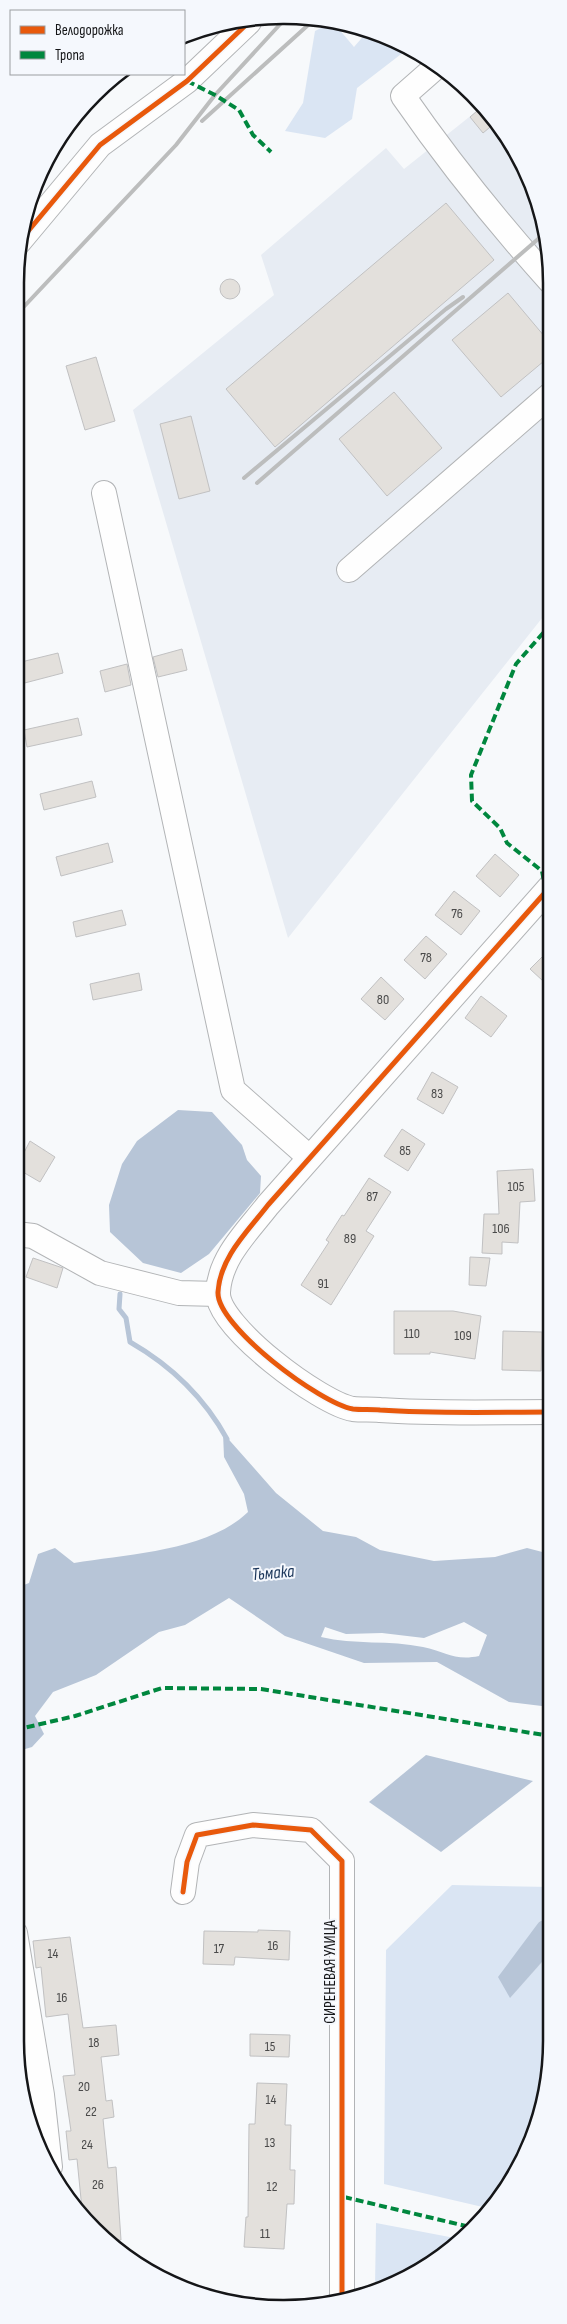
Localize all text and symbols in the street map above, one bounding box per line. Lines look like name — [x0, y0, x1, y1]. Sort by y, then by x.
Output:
legend — [10, 10, 185, 75]
text: Велодорожка — [55, 21, 124, 40]
text: Тропа — [55, 46, 85, 65]
house number: 76 — [451, 905, 463, 922]
house number: 78 — [420, 949, 432, 966]
house number: 80 — [377, 991, 389, 1008]
house number: 83 — [431, 1085, 443, 1102]
house number: 85 — [399, 1142, 411, 1159]
house number: 105 — [508, 1178, 525, 1195]
house number: 87 — [366, 1188, 378, 1205]
house number: 106 — [492, 1220, 510, 1237]
house number: 89 — [344, 1230, 356, 1247]
house number: 91 — [317, 1275, 329, 1292]
house number: 110 — [404, 1325, 420, 1342]
house number: 109 — [454, 1327, 472, 1344]
water label: Тьмака — [251, 1561, 296, 1585]
street label: СИРЕНЕВАЯ УЛИЦА — [321, 1920, 340, 2024]
house number: 16 — [267, 1937, 279, 1954]
house number: 17 — [214, 1940, 225, 1957]
house number: 14 — [48, 1945, 59, 1962]
house number: 16 — [56, 1989, 68, 2006]
house number: 18 — [88, 2034, 100, 2051]
house number: 15 — [265, 2038, 276, 2055]
house number: 20 — [78, 2078, 90, 2095]
house number: 14 — [266, 2091, 277, 2108]
house number: 22 — [85, 2103, 97, 2120]
house number: 13 — [265, 2134, 276, 2151]
house number: 24 — [81, 2136, 93, 2153]
house number: 26 — [92, 2176, 104, 2193]
house number: 12 — [267, 2178, 278, 2195]
house number: 11 — [260, 2225, 270, 2242]

